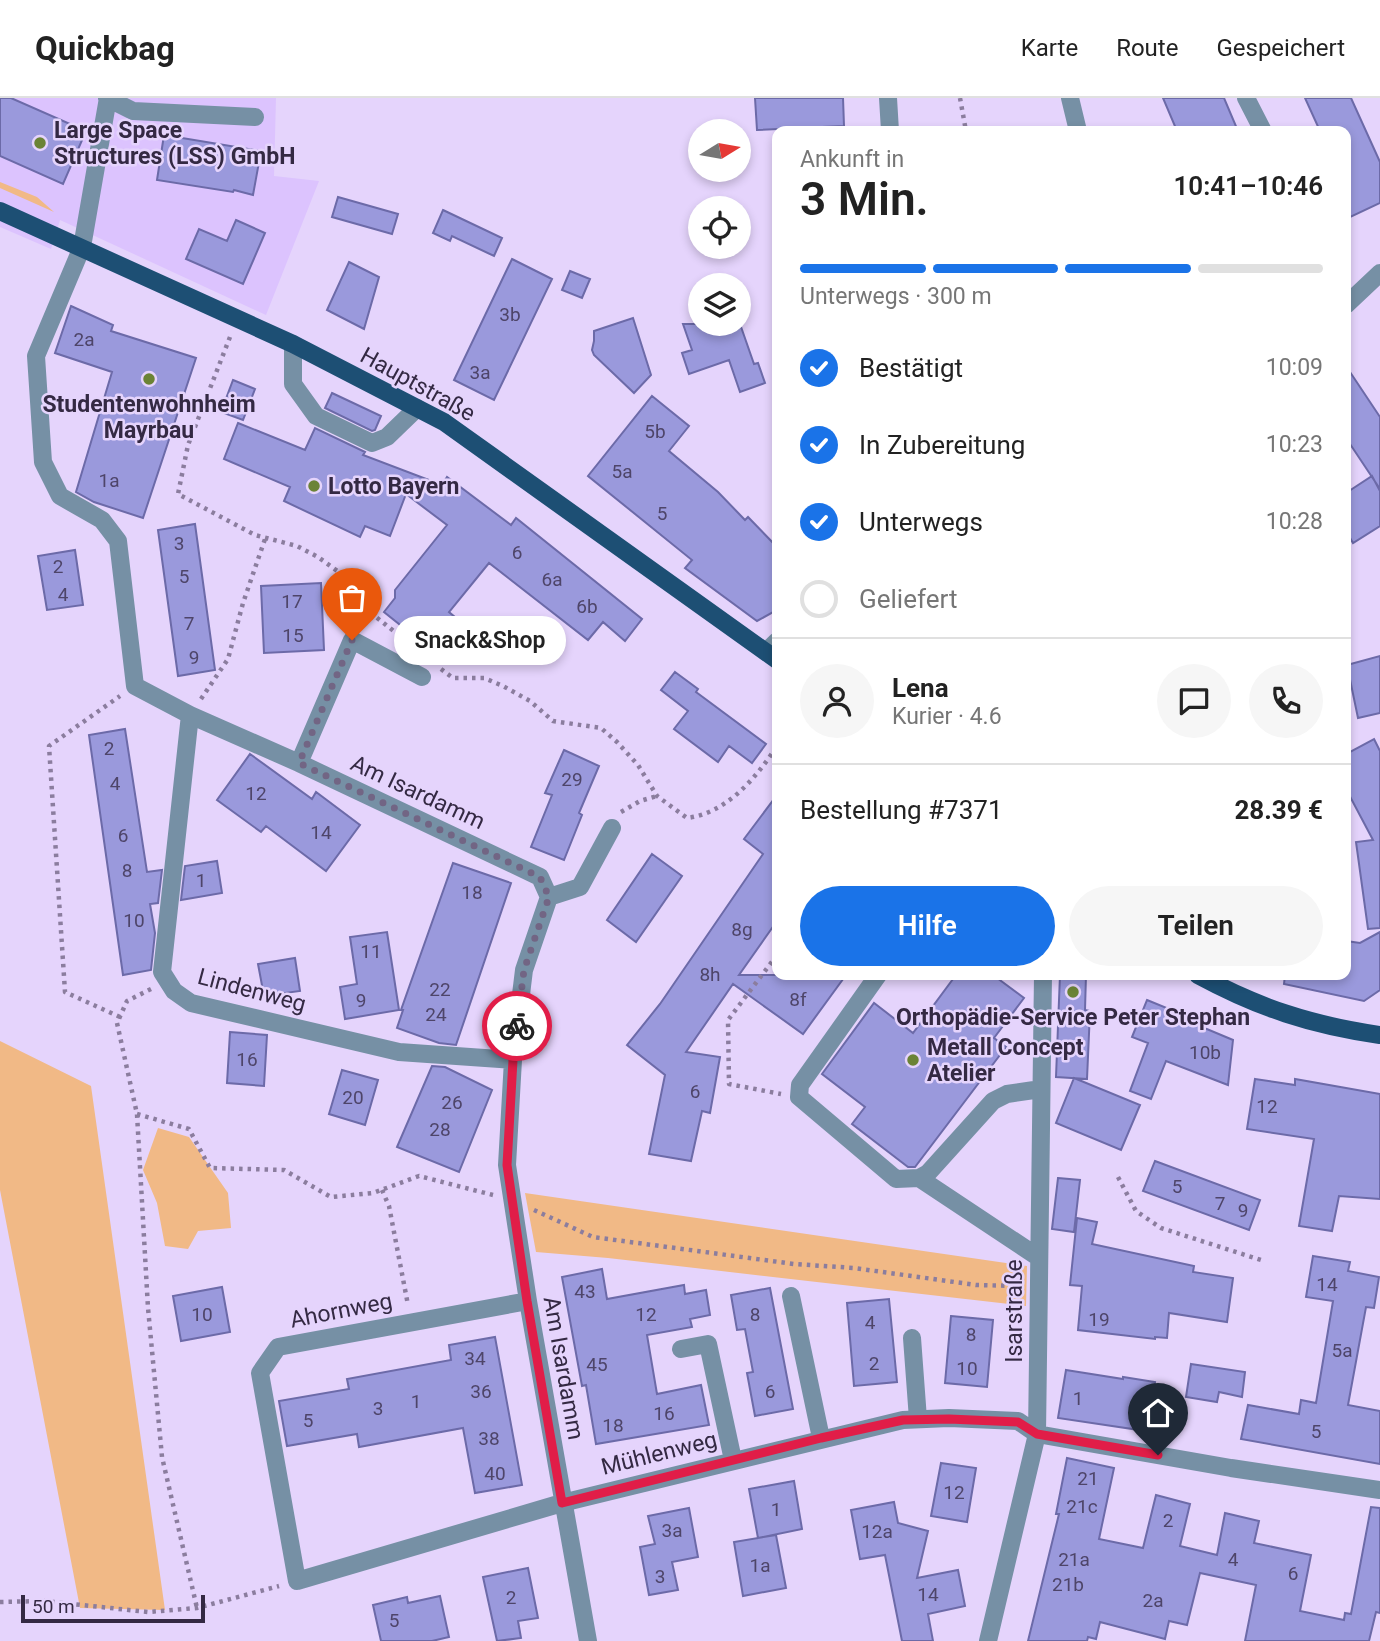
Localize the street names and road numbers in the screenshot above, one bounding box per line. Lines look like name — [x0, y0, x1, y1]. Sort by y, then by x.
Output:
street label: Hauptstraße — [356, 342, 480, 427]
street label: Am Isardamm — [346, 750, 489, 835]
street label: Lindenweg — [195, 963, 309, 1018]
street label: Isarstraße — [1001, 1259, 1028, 1363]
street label: Ahornweg — [288, 1287, 395, 1334]
street label: Am Isardamm — [538, 1294, 589, 1442]
street label: Mühlenweg — [598, 1426, 720, 1481]

